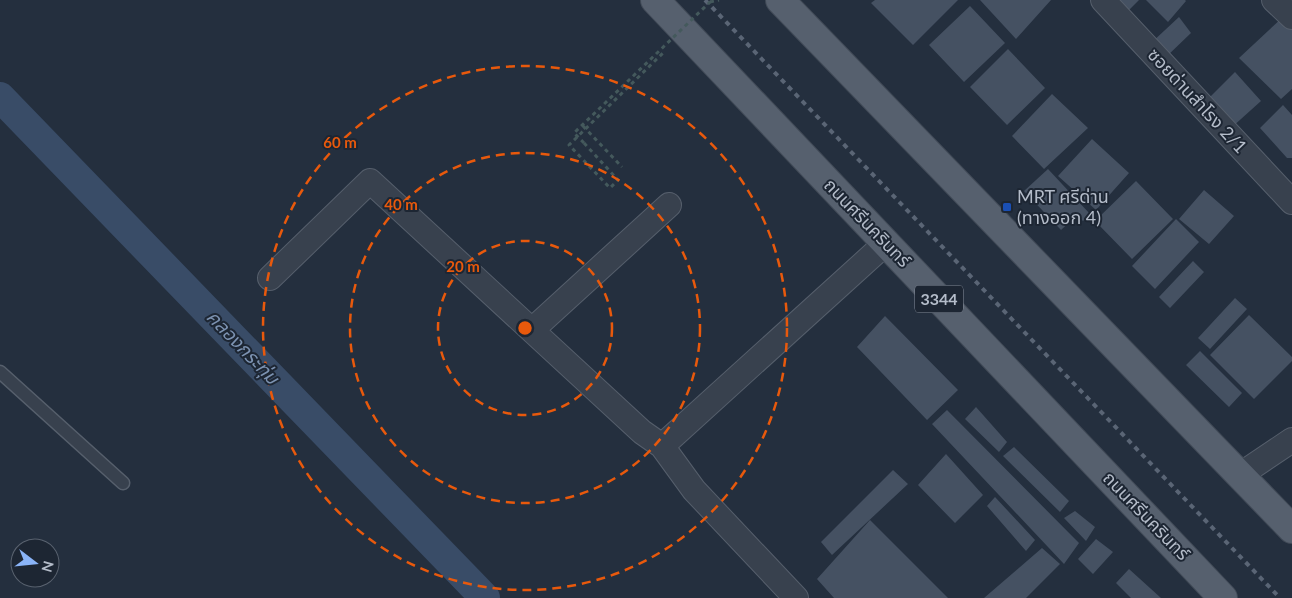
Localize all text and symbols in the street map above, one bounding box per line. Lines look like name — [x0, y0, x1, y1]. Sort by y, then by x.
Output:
street label: ซอยด่านสำโรง 2/1 — [1143, 43, 1252, 157]
text: 60 m — [323, 133, 357, 151]
street label: ถนนศรีนครินทร์ — [820, 173, 916, 272]
place label: MRT ศรีด่าน (ทางออก 4) — [1017, 185, 1109, 228]
text: 40 m — [384, 195, 418, 213]
marker: MRT ศรีด่าน (ทางออก 4) — [1001, 201, 1013, 213]
text: 20 m — [446, 257, 480, 275]
road number: 3344 — [915, 286, 963, 312]
water label: คลองกระทุ่ม — [202, 305, 285, 390]
centre of rings — [516, 319, 534, 337]
street label: ถนนศรีนครินทร์ — [1099, 466, 1195, 565]
north arrow — [10, 538, 60, 588]
text: N — [38, 559, 58, 574]

